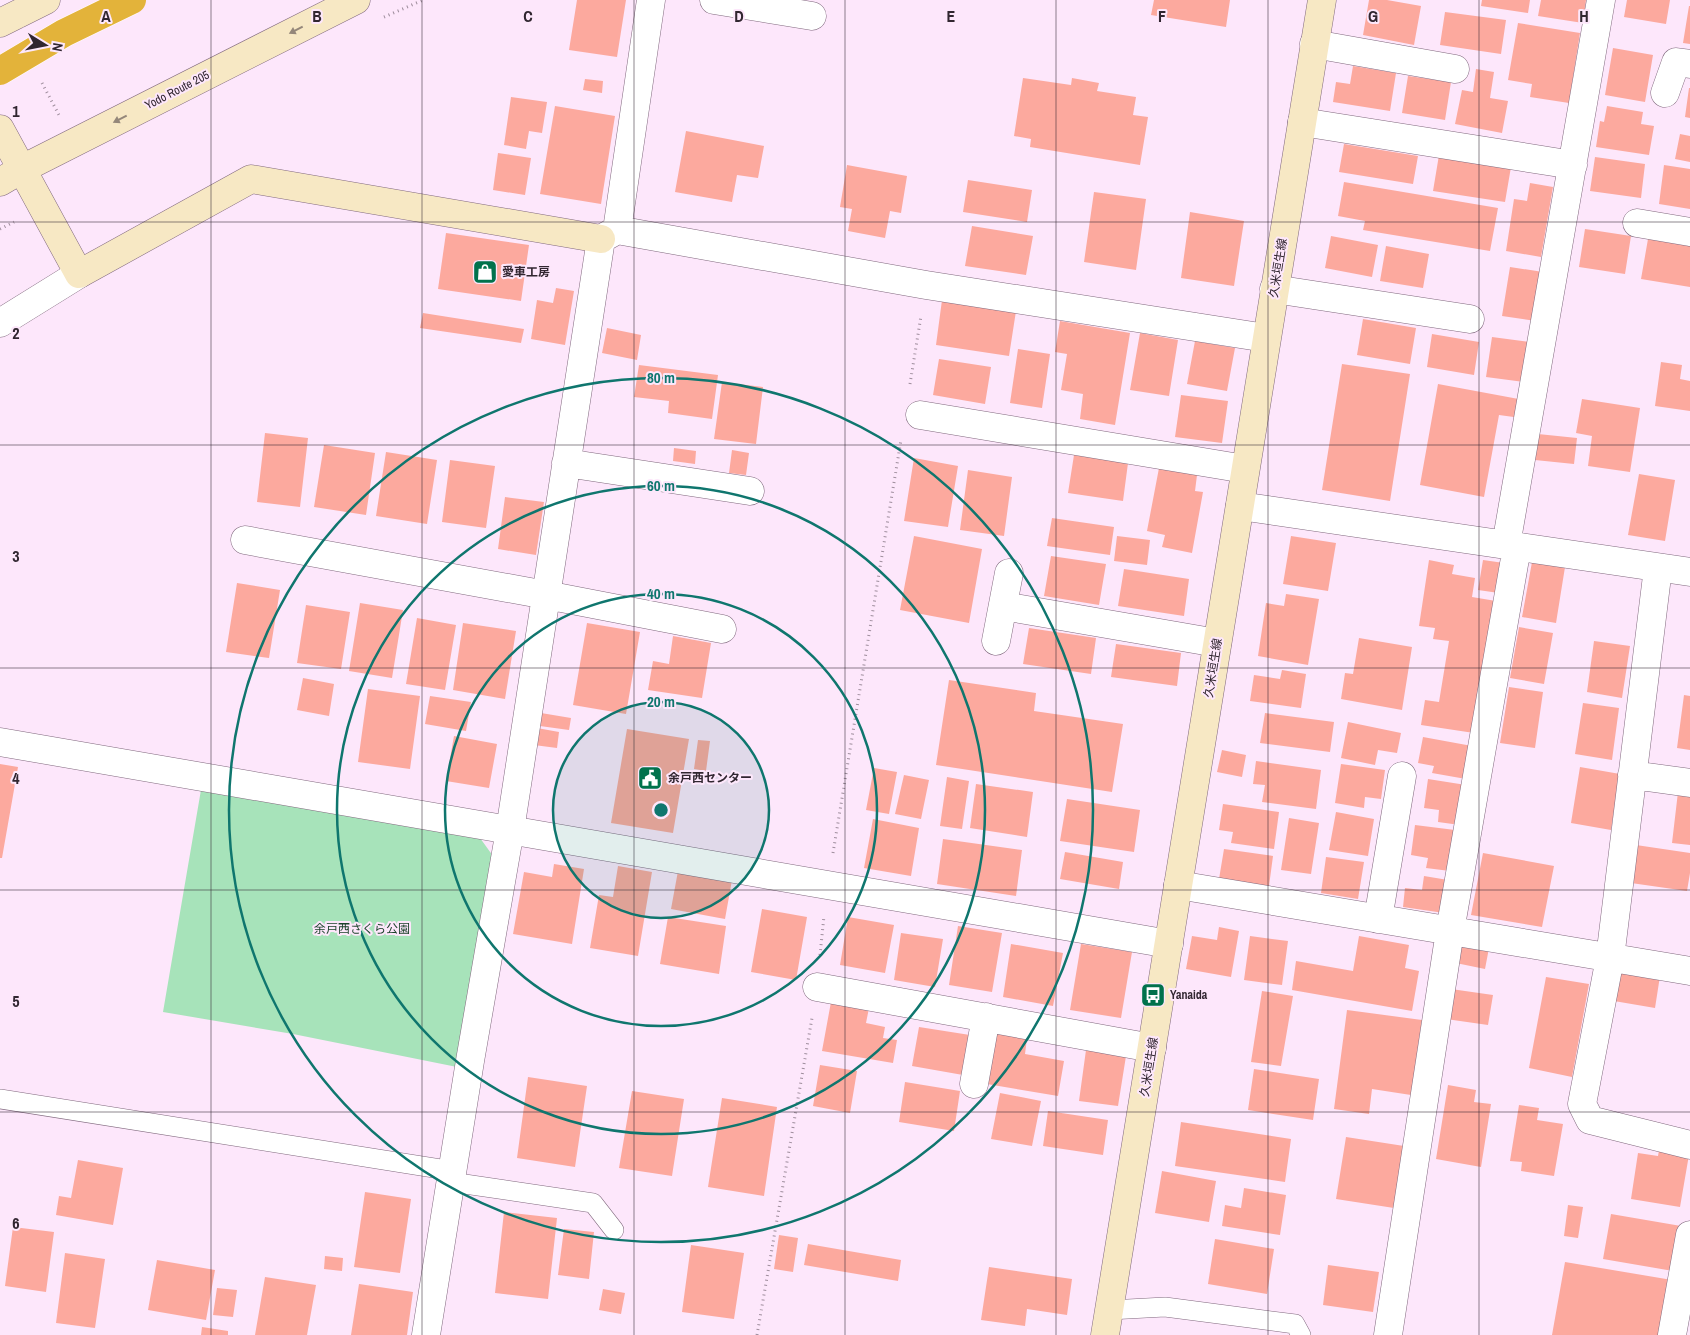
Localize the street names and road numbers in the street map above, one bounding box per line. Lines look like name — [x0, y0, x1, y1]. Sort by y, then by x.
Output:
street label: Yodo Route 205 — [142, 67, 212, 113]
street label: 久米垣生線 — [1265, 237, 1291, 299]
street label: 久米垣生線 — [1200, 637, 1226, 699]
street label: 久米垣生線 — [1136, 1036, 1162, 1098]

